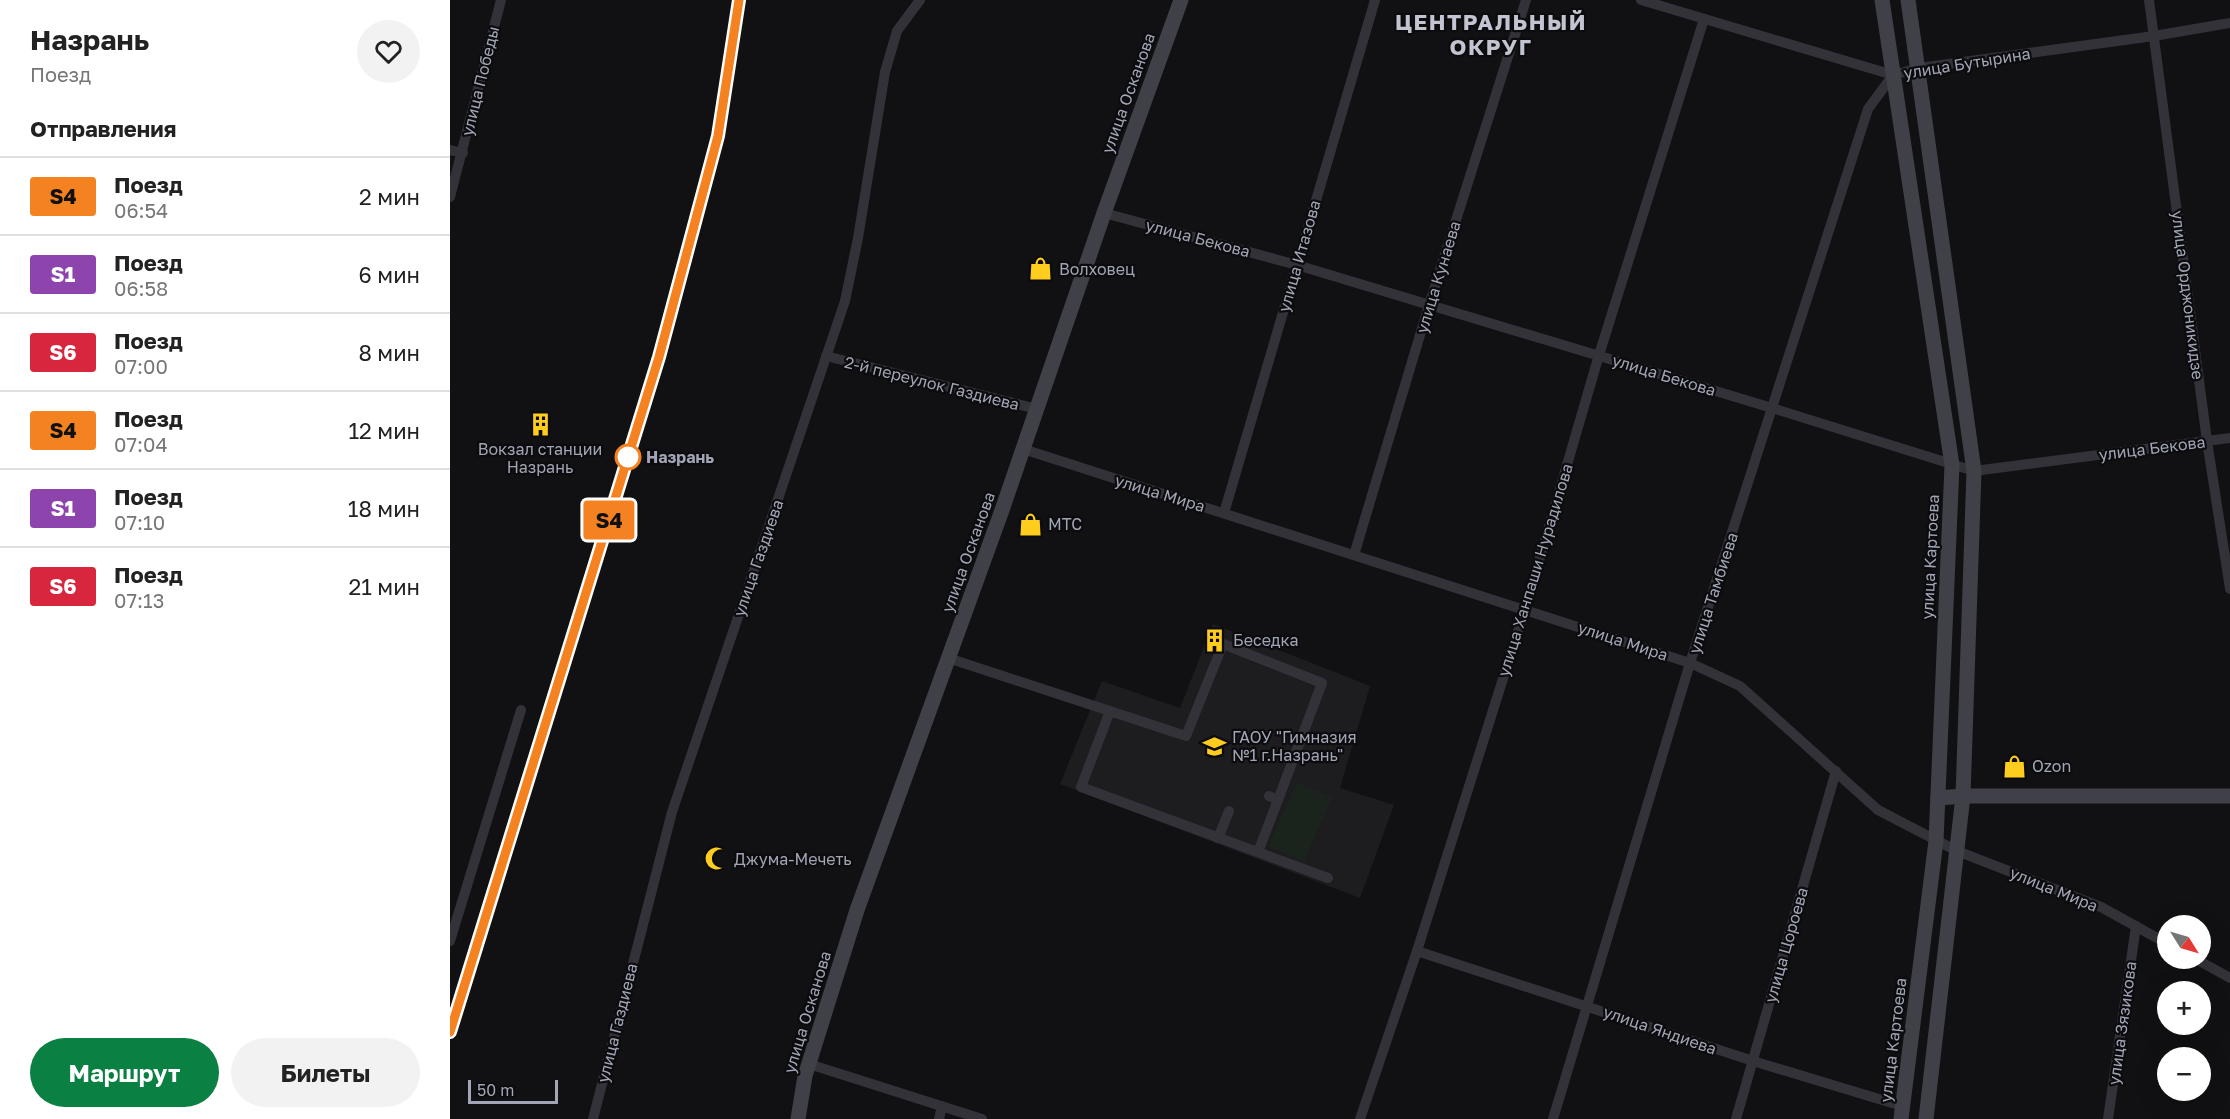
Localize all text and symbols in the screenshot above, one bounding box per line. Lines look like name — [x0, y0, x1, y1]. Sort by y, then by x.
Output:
district label: ЦЕНТРАЛЬНЫЙ ОКРУГ — [1395, 8, 1587, 60]
button: heart — [357, 20, 420, 83]
text: Назрань — [30, 23, 149, 56]
street label: улица Победы — [457, 24, 503, 138]
street label: улица Осканова — [1097, 30, 1159, 156]
street label: улица Бутырина — [1902, 43, 2032, 83]
text: Поезд — [30, 62, 91, 86]
text: Отправления — [30, 115, 176, 142]
text: Поезд — [114, 171, 183, 198]
text: S4 — [49, 183, 77, 209]
text: 2 мин — [359, 183, 420, 210]
text: 06:54 — [114, 198, 168, 222]
street label: улица Итазова — [1273, 198, 1325, 314]
street label: улица Орджоникидзе — [2168, 209, 2208, 381]
street label: улица Бекова — [1144, 214, 1252, 262]
street label: улица Кунаева — [1411, 218, 1465, 336]
text: Поезд — [114, 249, 183, 276]
shop icon: Волховец — [1028, 256, 1054, 282]
place label: Волховец — [1059, 259, 1135, 279]
text: S1 — [51, 261, 75, 287]
text: 6 мин — [359, 261, 420, 288]
text: 06:58 — [114, 276, 168, 300]
text: Поезд — [114, 327, 183, 354]
text: S6 — [49, 339, 77, 365]
text: 8 мин — [358, 339, 420, 366]
street label: улица Бекова — [1610, 350, 1718, 400]
street label: 2-й переулок Газдиева — [843, 352, 1021, 414]
text: 07:00 — [114, 354, 168, 378]
text: Поезд — [114, 405, 183, 432]
building icon: Вокзал станции Назрань — [527, 411, 553, 437]
text: S4 — [49, 417, 77, 443]
text: 12 мин — [348, 417, 420, 444]
text: 07:04 — [114, 432, 168, 456]
street label: улица Бекова — [2097, 432, 2207, 464]
place label: Вокзал станции Назрань — [478, 439, 602, 477]
marker: Назрань — [615, 444, 641, 470]
place label: Назрань — [646, 447, 714, 467]
street label: улица Ханпаши Нурадилова — [1493, 461, 1577, 679]
street label: улица Мира — [1112, 470, 1208, 516]
text: Поезд — [114, 483, 183, 510]
street label: улица Осканова — [937, 489, 999, 615]
street label: улица Картоева — [1917, 494, 1943, 620]
text: S1 — [51, 495, 75, 521]
text: 18 мин — [348, 495, 420, 522]
street label: улица Газдиева — [729, 497, 787, 619]
line badge: S4 — [582, 500, 636, 540]
text: S4 — [595, 507, 623, 533]
text: 07:10 — [114, 510, 165, 534]
shop icon: МТС — [1017, 511, 1043, 537]
place label: МТС — [1048, 514, 1082, 534]
street label: улица Тамбиева — [1684, 530, 1742, 656]
text: Поезд — [114, 561, 183, 588]
text: S6 — [49, 573, 77, 599]
text: 21 мин — [348, 573, 420, 600]
text: 07:13 — [114, 588, 164, 612]
street label: улица Мира — [1576, 617, 1670, 665]
building icon: Беседка — [1202, 627, 1228, 653]
place label: Беседка — [1233, 630, 1299, 650]
place label: ГАОУ "Гимназия №1 г.Назрань" — [1232, 727, 1357, 765]
school or university icon: ГАОУ "Гимназия №1 г.Назрань" — [1201, 733, 1227, 759]
shop icon: Ozon — [2001, 753, 2027, 779]
place label: Ozon — [2032, 756, 2071, 776]
mosque icon: Джума-Мечеть — [703, 846, 729, 872]
place label: Джума-Мечеть — [734, 849, 852, 869]
street label: улица Мира — [2007, 862, 2101, 916]
street label: улица Цороева — [1760, 885, 1812, 1005]
north arrow — [2157, 915, 2211, 969]
map controls — [2157, 915, 2211, 1101]
street label: улица Осканова — [779, 948, 835, 1076]
street label: улица Зязикова — [2103, 960, 2141, 1086]
street label: улица Газдиева — [592, 961, 642, 1085]
street label: улица Картоева — [1875, 977, 1911, 1103]
button: + — [2157, 981, 2211, 1035]
street label: улица Яндиева — [1601, 1001, 1719, 1059]
button: Маршрут — [30, 1038, 219, 1107]
button: Билеты — [231, 1038, 420, 1107]
button: − — [2157, 1047, 2211, 1101]
scale bar — [468, 1077, 558, 1104]
text: 50 m — [477, 1080, 514, 1100]

